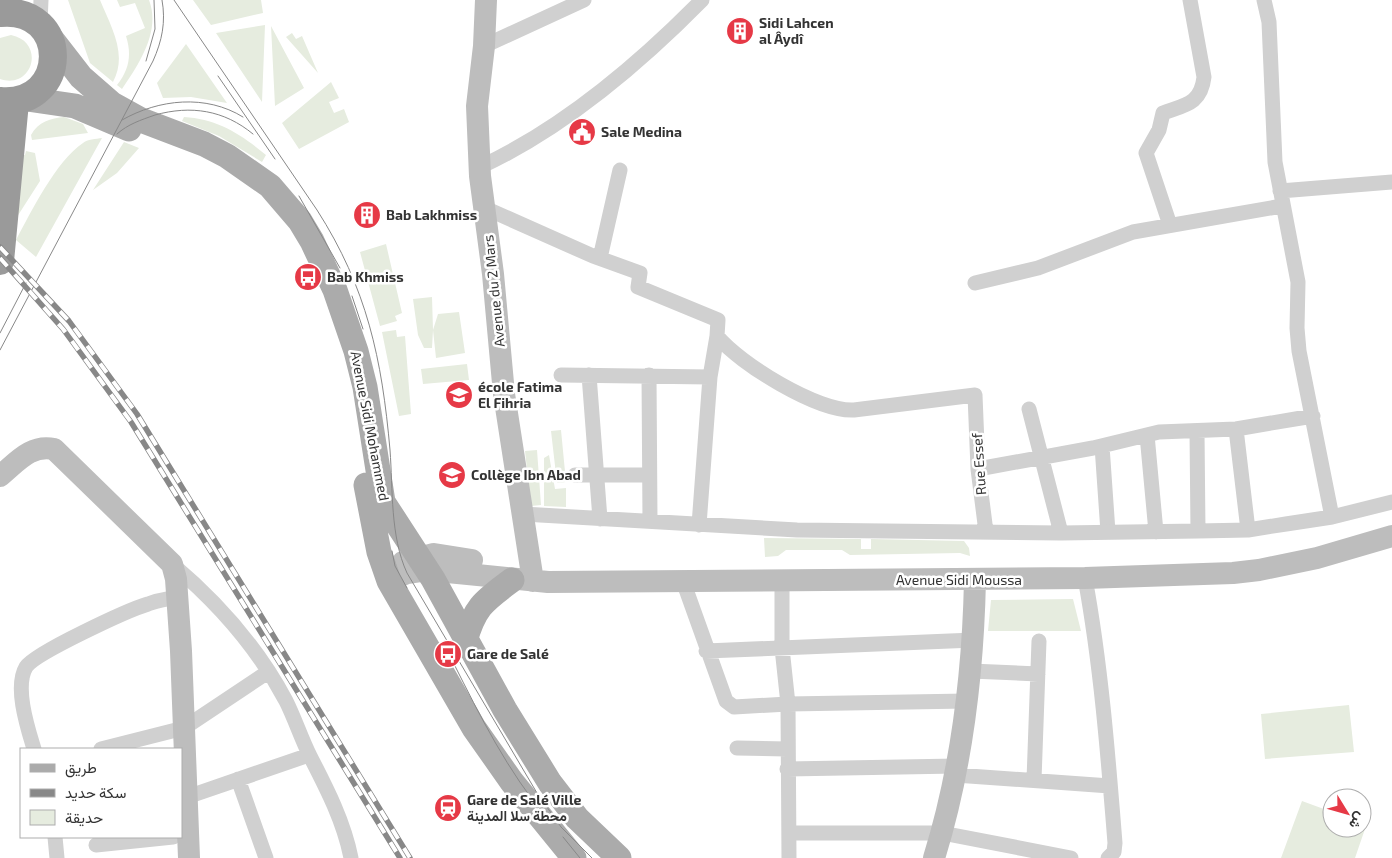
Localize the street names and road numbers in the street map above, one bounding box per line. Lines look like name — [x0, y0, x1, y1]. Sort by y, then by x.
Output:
street label: Avenue du 2 Mars — [479, 234, 508, 348]
street label: Avenue Sidi Mohammed — [348, 350, 393, 502]
street label: Rue Essef — [968, 432, 989, 496]
street label: Avenue Sidi Moussa — [896, 571, 1022, 588]

